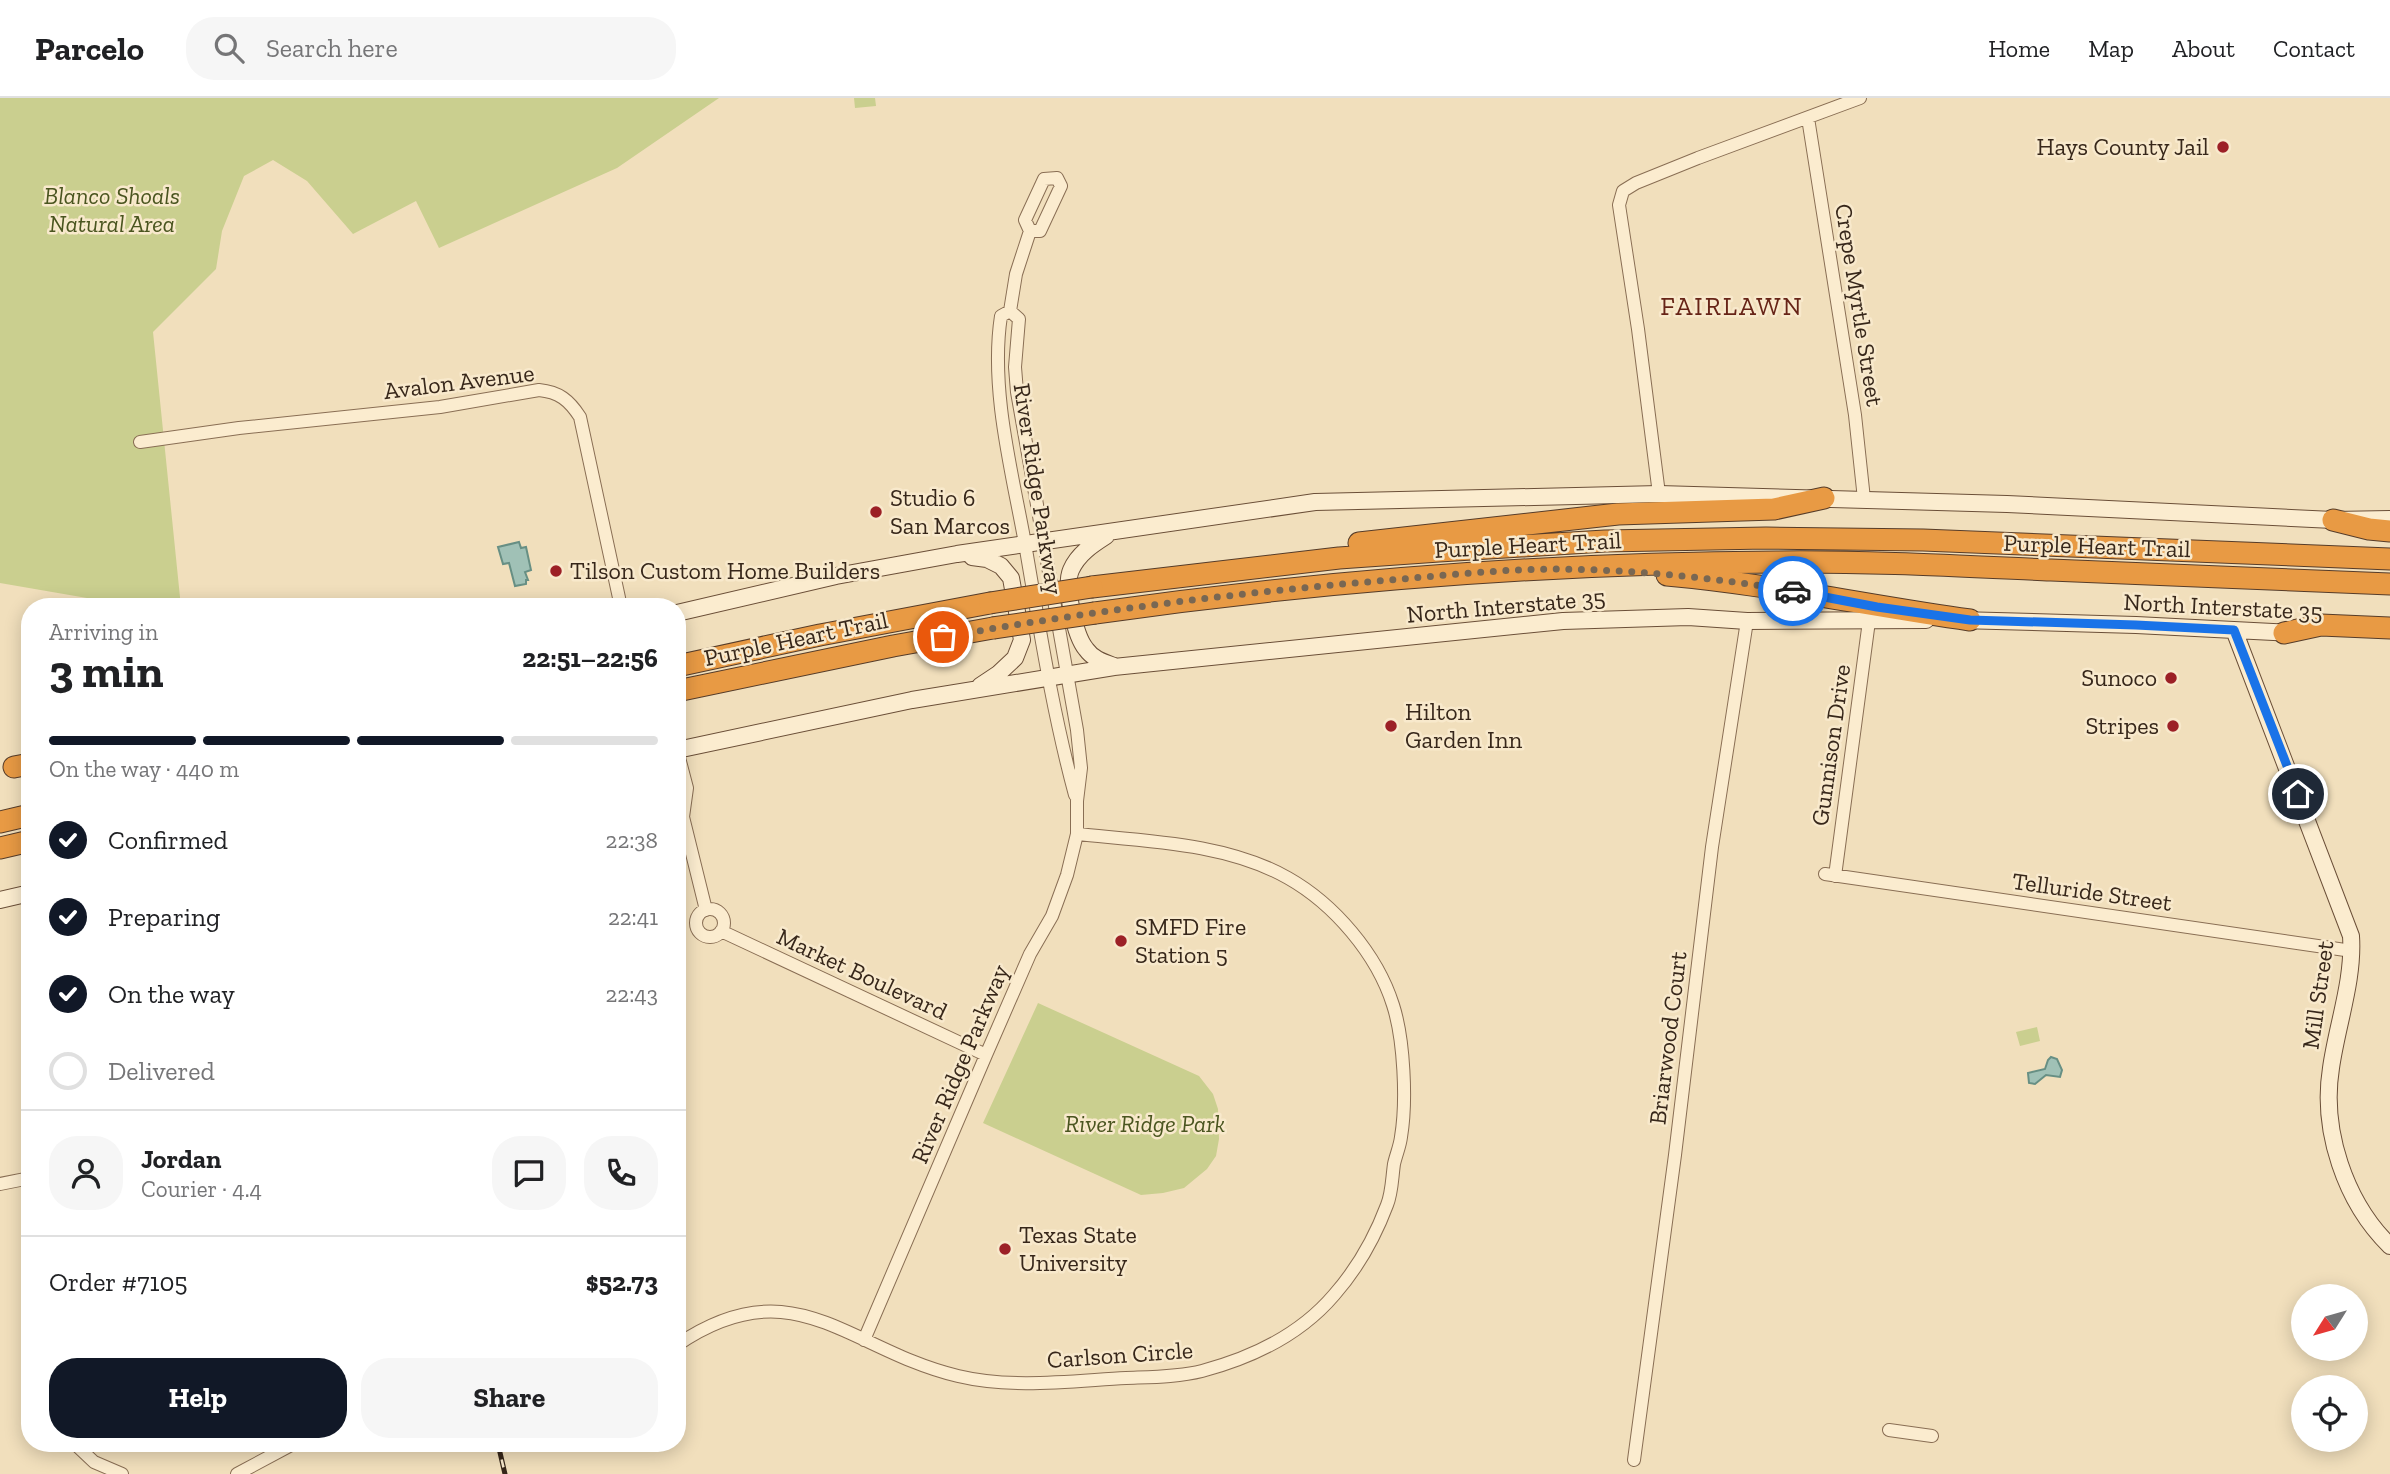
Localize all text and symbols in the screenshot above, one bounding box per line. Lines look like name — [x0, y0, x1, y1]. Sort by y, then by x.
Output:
search box — [186, 17, 676, 80]
text: Parcelo — [35, 29, 144, 68]
icon: search — [210, 29, 248, 67]
text: Search here — [266, 32, 398, 64]
text: Home — [1988, 34, 2050, 63]
text: Map — [2088, 34, 2134, 63]
text: About — [2172, 34, 2235, 63]
text: Contact — [2273, 34, 2355, 63]
place label: Hays County Jail — [2037, 132, 2209, 161]
marker: Hays County Jail — [2215, 139, 2231, 155]
park label: Blanco Shoals Natural Area — [44, 181, 180, 238]
street label: Crepe Myrtle Street — [1829, 202, 1890, 408]
district label: FAIRLAWN — [1660, 290, 1804, 322]
street label: Avalon Avenue — [382, 358, 536, 405]
street label: River Ridge Parkway — [1007, 381, 1070, 597]
place label: Studio 6 San Marcos — [890, 483, 1010, 540]
marker: Studio 6 San Marcos — [868, 504, 884, 520]
street label: Purple Heart Trail — [1434, 525, 1622, 564]
street label: Purple Heart Trail — [2003, 528, 2191, 563]
place label: Tilson Custom Home Builders — [570, 556, 880, 585]
courier — [1758, 556, 1828, 626]
marker: Tilson Custom Home Builders — [548, 563, 564, 579]
icon: car — [1774, 572, 1812, 610]
street label: North Interstate 35 — [1405, 582, 1607, 629]
street label: North Interstate 35 — [2123, 587, 2323, 626]
street label: Purple Heart Trail — [701, 605, 891, 672]
pin — [913, 607, 973, 667]
text: Arriving in — [49, 618, 158, 646]
icon: bag — [924, 618, 962, 656]
text: 22:51–22:56 — [522, 642, 658, 674]
text: 3 min — [49, 644, 163, 699]
street label: Gunnison Drive — [1805, 662, 1856, 828]
place label: Sunoco — [2081, 663, 2157, 692]
marker: Sunoco — [2163, 670, 2179, 686]
place label: Hilton Garden Inn — [1405, 697, 1522, 754]
place label: Stripes — [2086, 711, 2159, 740]
marker: Hilton Garden Inn — [1383, 718, 1399, 734]
marker: Stripes — [2165, 718, 2181, 734]
text: On the way · 440 m — [49, 755, 239, 783]
pin — [2268, 764, 2328, 824]
icon: home — [2279, 775, 2317, 813]
icon: check — [49, 821, 87, 859]
text: Confirmed — [108, 824, 228, 856]
text: 22:38 — [606, 826, 658, 854]
street label: Telluride Street — [2010, 866, 2174, 917]
icon: check — [49, 898, 87, 936]
text: Preparing — [108, 901, 220, 933]
text: 22:41 — [608, 903, 658, 931]
place label: SMFD Fire Station 5 — [1135, 912, 1246, 969]
street label: Market Boulevard — [772, 921, 952, 1026]
marker: SMFD Fire Station 5 — [1113, 933, 1129, 949]
street label: Mill Street — [2296, 939, 2339, 1051]
street label: Briarwood Court — [1642, 949, 1693, 1126]
street label: River Ridge Parkway — [904, 959, 1015, 1168]
icon: check — [49, 975, 87, 1013]
text: On the way — [108, 978, 235, 1010]
text: 22:43 — [606, 980, 658, 1008]
text: Delivered — [108, 1055, 215, 1087]
park label: River Ridge Park — [1065, 1109, 1225, 1138]
button: person — [49, 1136, 123, 1210]
button: chat — [492, 1136, 566, 1210]
button: phone — [584, 1136, 658, 1210]
text: Jordan — [141, 1143, 221, 1175]
text: Courier · 4.4 — [141, 1175, 262, 1203]
place label: Texas State University — [1019, 1220, 1137, 1277]
marker: Texas State University — [997, 1241, 1013, 1257]
text: Order #7105 — [49, 1266, 188, 1298]
text: $52.73 — [586, 1266, 658, 1298]
north arrow — [2291, 1284, 2368, 1362]
map controls — [2291, 1284, 2368, 1452]
street label: Carlson Circle — [1046, 1335, 1194, 1374]
button: Help — [49, 1358, 347, 1438]
button: Share — [361, 1358, 658, 1438]
button: locate — [2291, 1375, 2368, 1452]

